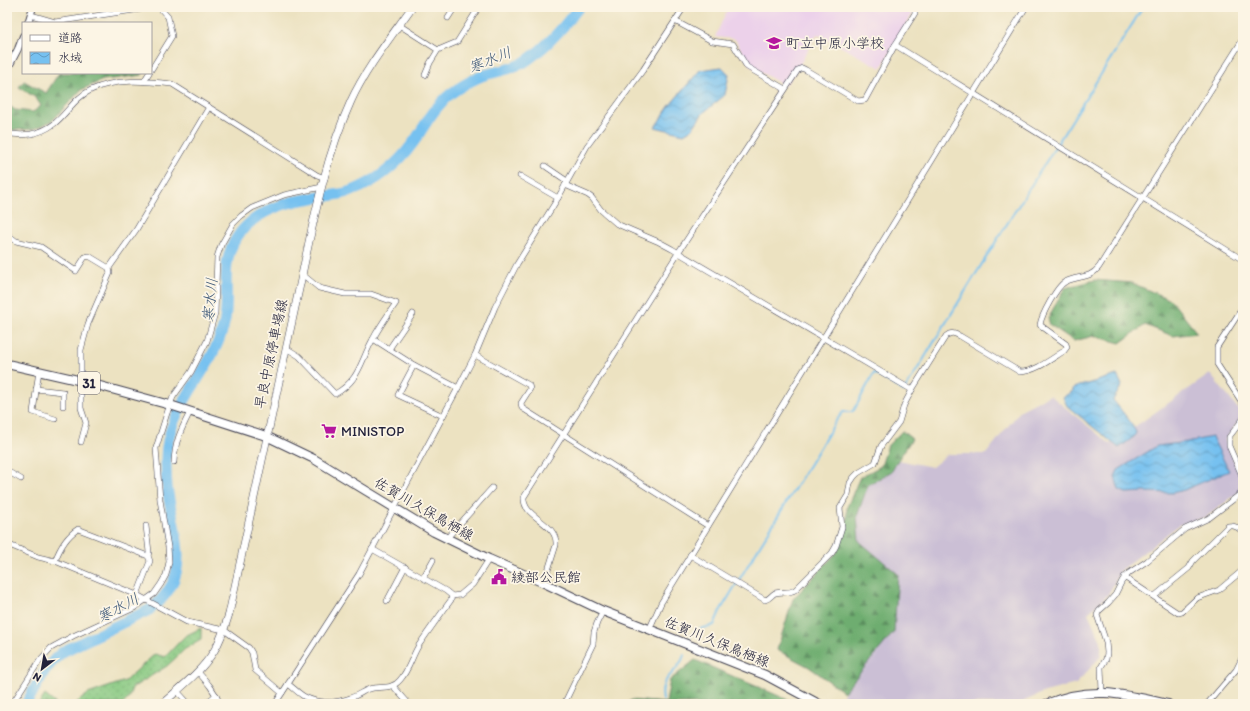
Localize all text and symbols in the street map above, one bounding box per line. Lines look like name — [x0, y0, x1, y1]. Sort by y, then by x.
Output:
legend — [22, 22, 152, 74]
text: 道路 — [58, 31, 82, 45]
school or university icon: 町立中原小学校 — [765, 34, 783, 52]
place label: 町立中原小学校 — [786, 35, 884, 52]
water label: 寒水川 — [466, 43, 514, 77]
text: 水域 — [58, 51, 82, 65]
water label: 寒水川 — [199, 277, 221, 323]
street label: 早良中原停車場線 — [251, 297, 291, 411]
road number: 31 — [78, 372, 100, 394]
supermarket icon: MINISTOP — [320, 422, 338, 440]
place label: MINISTOP — [341, 423, 404, 440]
street label: 佐賀川久保鳥栖線 — [371, 474, 477, 544]
public building icon: 綾部公民館 — [490, 568, 508, 586]
place label: 綾部公民館 — [511, 569, 581, 586]
water label: 寒水川 — [94, 589, 142, 627]
street label: 佐賀川久保鳥栖線 — [662, 613, 772, 671]
north arrow — [22, 649, 62, 689]
text: N — [31, 670, 44, 685]

